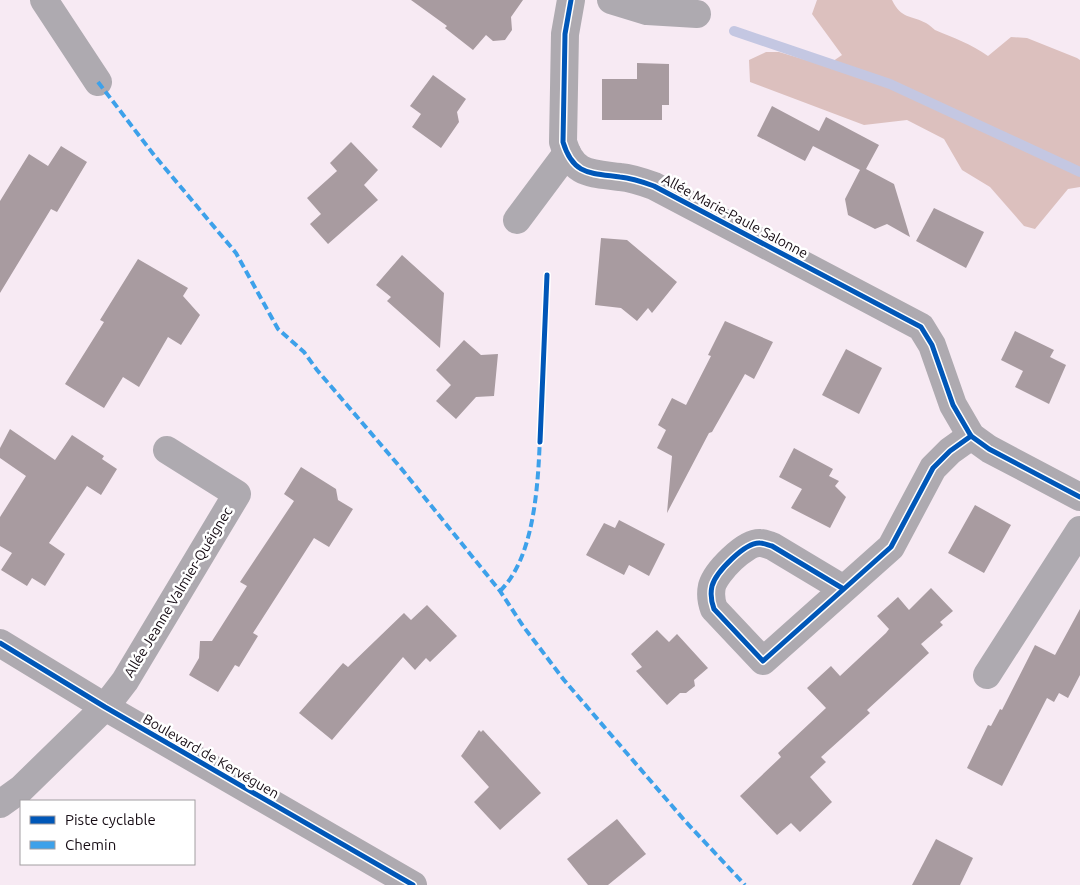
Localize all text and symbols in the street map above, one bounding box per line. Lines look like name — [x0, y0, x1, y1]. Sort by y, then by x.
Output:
street label: Allée Marie-Paule Salonne — [659, 171, 811, 261]
street label: Allée Jeanne Valmier-Quéignec — [121, 503, 236, 680]
street label: Boulevard de Kervéguen — [140, 711, 282, 801]
legend — [20, 800, 195, 865]
text: Piste cyclable — [65, 811, 156, 828]
text: Chemin — [65, 836, 116, 853]

